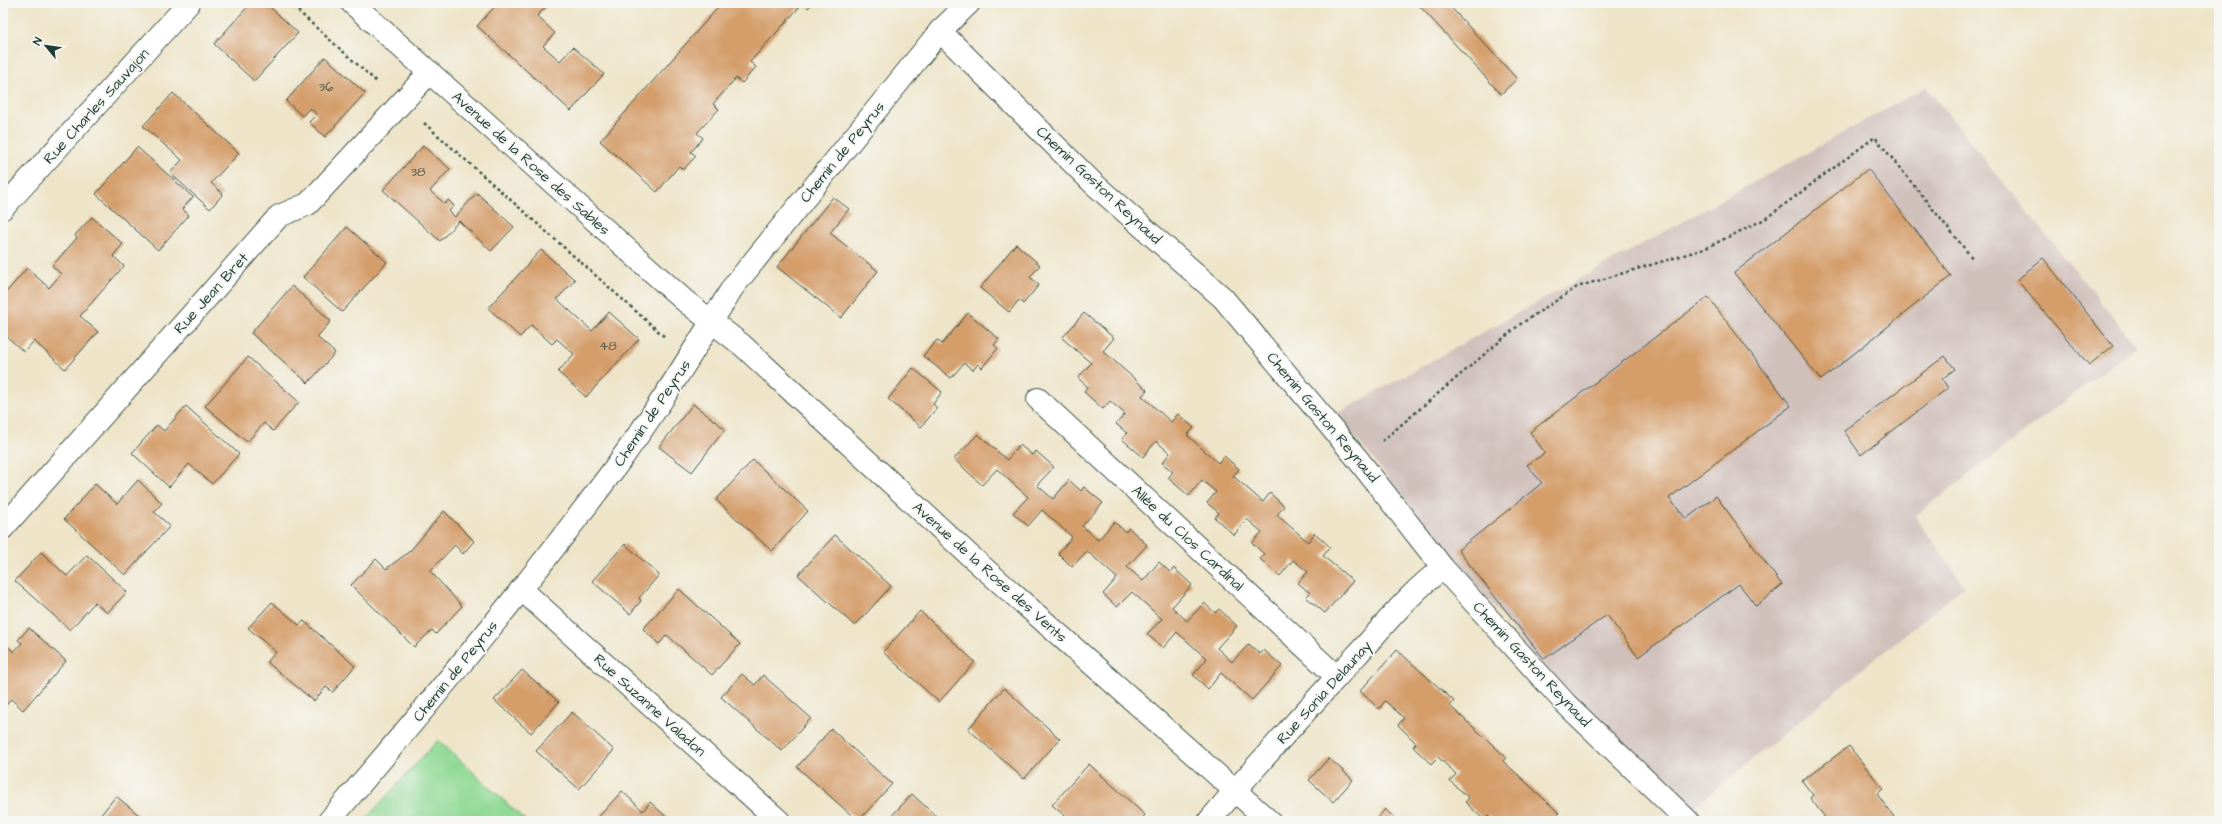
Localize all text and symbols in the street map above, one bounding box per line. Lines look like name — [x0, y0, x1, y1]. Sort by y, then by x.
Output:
north arrow — [26, 26, 66, 66]
text: N — [29, 35, 46, 48]
street label: Rue Charles Sauvajon — [39, 43, 154, 169]
house number: 36 — [319, 78, 333, 96]
street label: Avenue de la Rose des Sables — [447, 87, 615, 241]
street label: Chemin de Peyrus — [795, 97, 891, 208]
street label: Chemin Gaston Reynaud — [1031, 122, 1166, 250]
house number: 38 — [410, 163, 426, 181]
street label: Rue Jean Bret — [169, 248, 254, 339]
house number: 48 — [599, 337, 617, 355]
street label: Chemin Gaston Reynaud — [1261, 348, 1384, 488]
street label: Chemin de Peyrus — [609, 355, 697, 471]
street label: Allée du Clos Cardinal — [1127, 481, 1249, 596]
street label: Avenue de la Rose des Vents — [908, 497, 1072, 648]
street label: Chemin Gaston Reynaud — [1467, 597, 1596, 733]
street label: Chemin de Peyrus — [408, 616, 504, 727]
street label: Rue Sonia Delaunay — [1272, 636, 1377, 749]
street label: Rue Suzanne Valadon — [589, 649, 711, 762]

